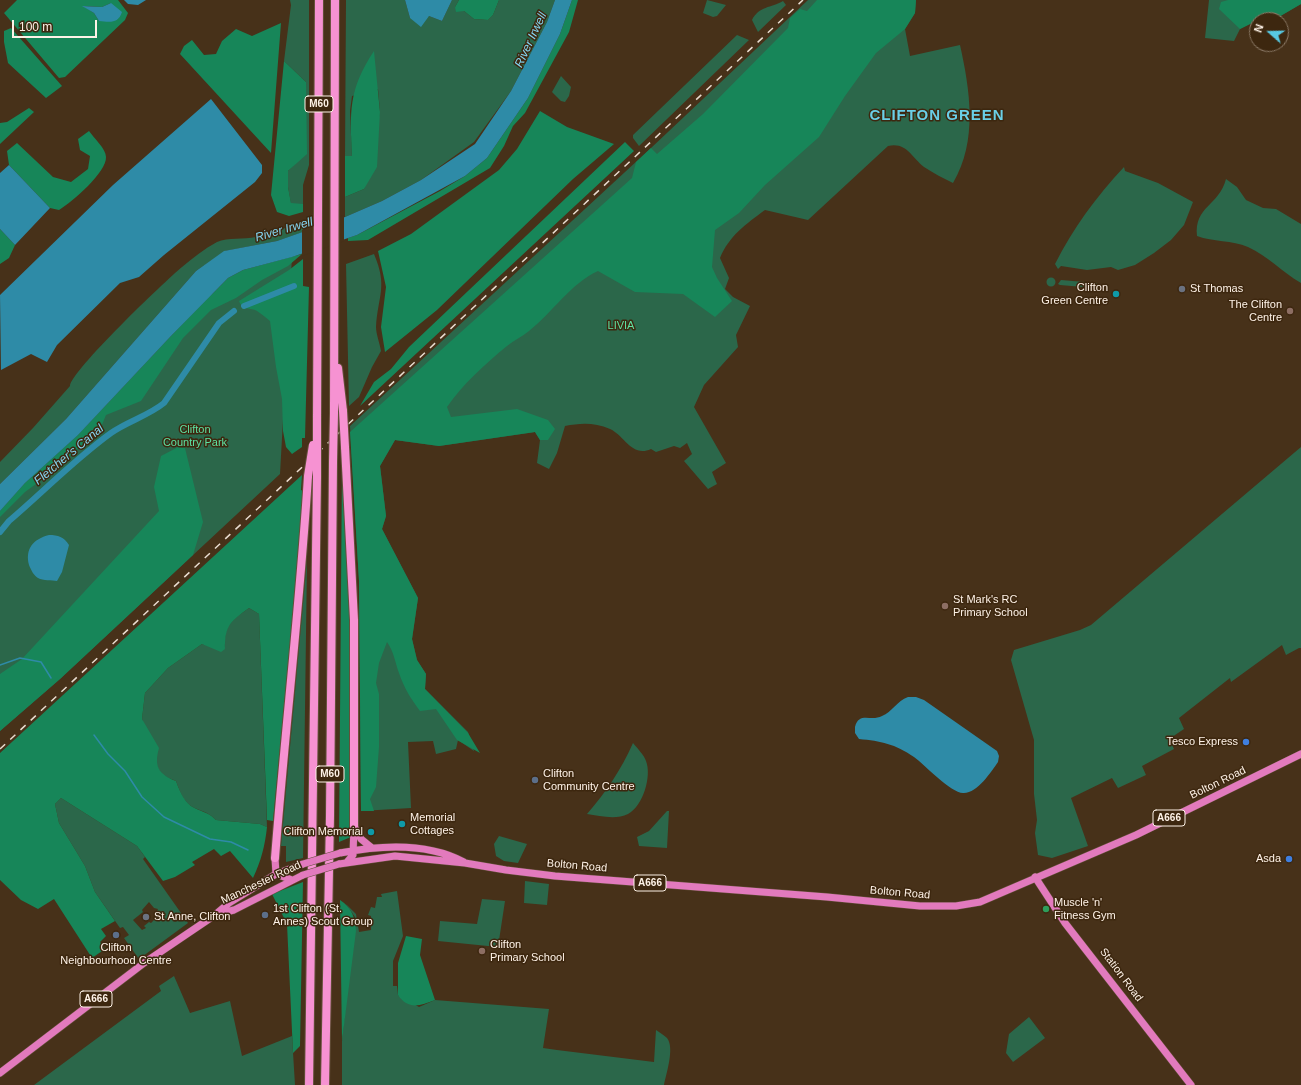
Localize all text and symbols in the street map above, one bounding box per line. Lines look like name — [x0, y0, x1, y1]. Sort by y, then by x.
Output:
water label: River Irwell — [512, 10, 550, 70]
scale bar — [14, 12, 99, 38]
north arrow — [1249, 12, 1289, 52]
text: 100 m — [19, 20, 52, 34]
text: N — [1252, 22, 1266, 34]
road number: M60 — [305, 96, 333, 112]
district label: CLIFTON GREEN — [869, 107, 1005, 125]
water label: River Irwell — [253, 215, 315, 245]
place label: Clifton Green Centre — [1041, 281, 1108, 307]
place label: St Thomas — [1190, 282, 1243, 296]
marker: St Thomas — [1177, 284, 1187, 294]
marker: Clifton Green Centre — [1111, 289, 1121, 299]
place label: The Clifton Centre — [1229, 298, 1282, 324]
marker: The Clifton Centre — [1285, 306, 1295, 316]
park label: LIVIA — [608, 319, 634, 333]
water label: Fletcher's Canal — [31, 422, 107, 488]
park label: Clifton Country Park — [163, 423, 227, 449]
place label: St Mark's RC Primary School — [953, 593, 1028, 619]
marker: St Mark's RC Primary School — [940, 601, 950, 611]
place label: Tesco Express — [1166, 735, 1238, 749]
marker: Tesco Express — [1241, 737, 1251, 747]
street label: Bolton Road — [1188, 764, 1248, 802]
road number: M60 — [316, 766, 344, 782]
place label: Clifton Community Centre — [543, 767, 635, 793]
marker: Clifton Community Centre — [530, 775, 540, 785]
road number: A666 — [1153, 810, 1185, 826]
place label: Memorial Cottages — [410, 811, 455, 837]
marker: Memorial Cottages — [397, 819, 407, 829]
place label: Clifton Memorial — [284, 825, 363, 839]
marker: Clifton Memorial — [366, 827, 376, 837]
place label: Asda — [1256, 852, 1281, 866]
marker: Asda — [1284, 854, 1294, 864]
street label: Bolton Road — [546, 857, 608, 875]
street label: Manchester Road — [219, 859, 303, 907]
road number: A666 — [634, 875, 666, 891]
street label: Bolton Road — [869, 884, 931, 902]
place label: Muscle 'n' Fitness Gym — [1054, 896, 1116, 922]
place label: 1st Clifton (St. Annes) Scout Group — [273, 902, 373, 928]
marker: Muscle 'n' Fitness Gym — [1041, 904, 1051, 914]
place label: St Anne, Clifton — [154, 910, 230, 924]
marker: 1st Clifton (St. Annes) Scout Group — [260, 910, 270, 920]
marker: St Anne, Clifton — [141, 912, 151, 922]
marker: Clifton Neighbourhood Centre — [111, 930, 121, 940]
place label: Clifton Primary School — [490, 938, 565, 964]
place label: Clifton Neighbourhood Centre — [60, 941, 172, 967]
marker: Clifton Primary School — [477, 946, 487, 956]
street label: Station Road — [1097, 946, 1145, 1004]
road number: A666 — [80, 991, 112, 1007]

